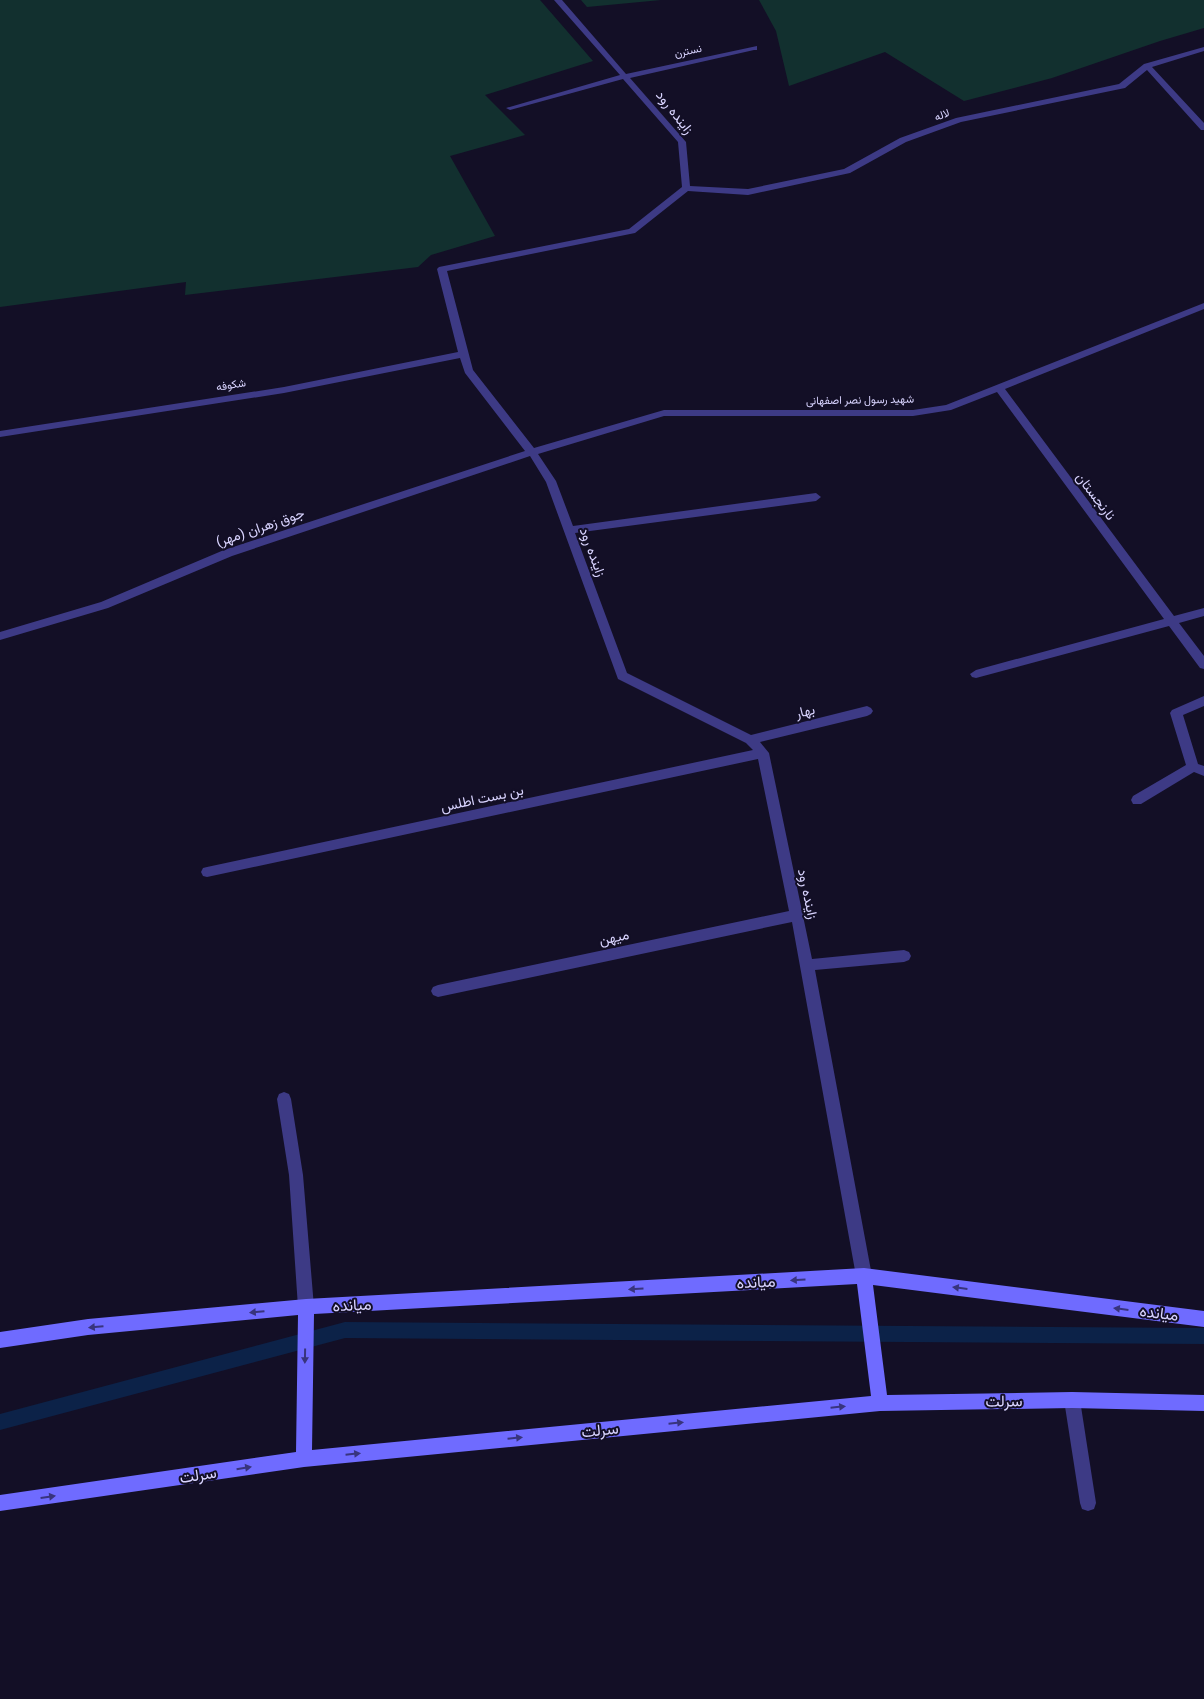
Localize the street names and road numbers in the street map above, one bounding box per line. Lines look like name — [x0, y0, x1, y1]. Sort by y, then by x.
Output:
street label: نسترن — [673, 42, 703, 60]
street label: زاینده رود — [652, 87, 697, 138]
street label: لاله — [933, 106, 951, 124]
street label: شکوفه — [215, 376, 247, 394]
street label: شهید رسول نصر اصفهانی — [806, 393, 915, 407]
street label: نارنجستان — [1072, 469, 1119, 524]
street label: جوق زهران (مهر) — [214, 504, 307, 551]
street label: زاینده رود — [576, 525, 609, 579]
street label: بهار — [793, 701, 817, 722]
street label: بن بست اطلس — [439, 781, 525, 816]
street label: زاینده رود — [794, 867, 821, 921]
street label: میهن — [597, 926, 631, 949]
street label: میانده — [736, 1271, 776, 1293]
street label: میانده — [332, 1294, 372, 1316]
street label: میانده — [1138, 1301, 1180, 1325]
street label: سرلت — [985, 1391, 1023, 1412]
street label: سرلت — [581, 1419, 620, 1442]
street label: سرلت — [178, 1463, 218, 1488]

